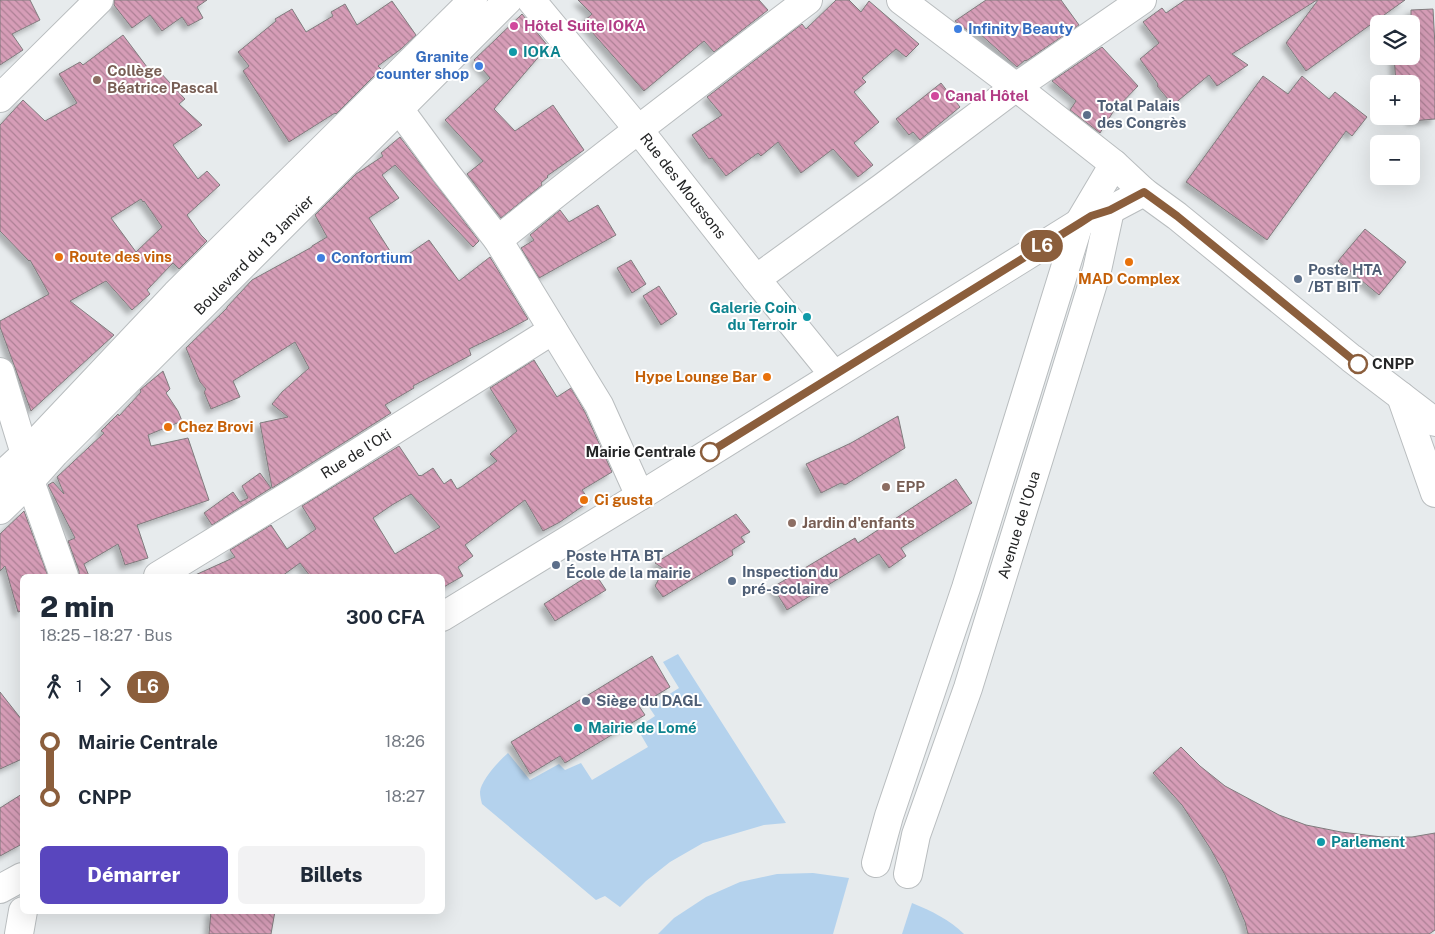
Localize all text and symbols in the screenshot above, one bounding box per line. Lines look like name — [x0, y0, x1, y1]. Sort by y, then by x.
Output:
map controls — [1370, 15, 1420, 185]
button: layers — [1370, 15, 1420, 65]
place label: Hôtel Suite IOKA — [524, 17, 646, 34]
marker: Hôtel Suite IOKA — [508, 20, 520, 32]
place label: Infinity Beauty — [968, 20, 1074, 37]
marker: Infinity Beauty — [952, 23, 964, 35]
place label: IOKA — [523, 43, 561, 60]
marker: IOKA — [507, 46, 519, 58]
place label: Granite counter shop — [376, 48, 469, 82]
marker: Granite counter shop — [473, 60, 485, 72]
place label: Collège Béatrice Pascal — [107, 62, 218, 96]
marker: Collège Béatrice Pascal — [91, 74, 103, 86]
button: + — [1370, 75, 1420, 125]
place label: Canal Hôtel — [945, 87, 1029, 104]
marker: Canal Hôtel — [929, 90, 941, 102]
place label: Total Palais des Congrès — [1097, 97, 1186, 131]
marker: Total Palais des Congrès — [1081, 109, 1093, 121]
street label: Rue des Moussons — [637, 130, 730, 242]
button: − — [1370, 135, 1420, 185]
street label: Boulevard du 13 Janvier — [190, 191, 317, 318]
line badge: L6 — [1020, 230, 1064, 262]
text: L6 — [1031, 235, 1053, 256]
place label: Route des vins — [69, 248, 172, 265]
place label: Confortium — [331, 249, 413, 266]
marker: Route des vins — [53, 251, 65, 263]
marker: Confortium — [315, 252, 327, 264]
marker: MAD Complex — [1123, 256, 1135, 268]
place label: Poste HTA /BT BIT — [1308, 261, 1382, 295]
place label: MAD Complex — [1078, 270, 1180, 287]
marker: Poste HTA /BT BIT — [1292, 273, 1304, 285]
place label: Galerie Coin du Terroir — [709, 299, 797, 333]
marker: Galerie Coin du Terroir — [801, 311, 813, 323]
marker: CNPP — [1348, 354, 1368, 374]
place label: CNPP — [1372, 355, 1414, 372]
place label: Hype Lounge Bar — [635, 368, 757, 385]
marker: Hype Lounge Bar — [761, 371, 773, 383]
place label: Chez Brovi — [178, 418, 254, 435]
marker: Chez Brovi — [162, 421, 174, 433]
street label: Rue de l'Oti — [317, 425, 394, 482]
marker: Mairie Centrale — [700, 442, 720, 462]
place label: Mairie Centrale — [586, 443, 696, 460]
street label: Avenue de l'Oua — [994, 469, 1043, 581]
place label: EPP — [896, 478, 925, 495]
marker: EPP — [880, 481, 892, 493]
place label: Ci gusta — [594, 491, 653, 508]
marker: Ci gusta — [578, 494, 590, 506]
place label: Jardin d'enfants — [802, 514, 915, 531]
marker: Jardin d'enfants — [786, 517, 798, 529]
place label: Poste HTA BT École de la mairie — [566, 547, 691, 581]
marker: Poste HTA BT École de la mairie — [550, 559, 562, 571]
place label: Inspection du pré-scolaire — [742, 563, 838, 597]
marker: Inspection du pré-scolaire — [726, 575, 738, 587]
text: 2 min — [40, 590, 114, 623]
text: 300 CFA — [346, 606, 425, 628]
text: 18:25 – 18:27 · Bus — [40, 626, 172, 645]
icon: walk — [40, 673, 68, 701]
icon: forward — [91, 673, 119, 701]
text: L6 — [137, 676, 159, 697]
text: 1 — [76, 677, 83, 696]
place label: Siège du DAGL — [596, 692, 703, 709]
marker: Siège du DAGL — [580, 695, 592, 707]
place label: Mairie de Lomé — [588, 719, 697, 736]
marker: Mairie de Lomé — [572, 722, 584, 734]
text: Mairie Centrale — [78, 731, 218, 753]
text: 18:26 — [385, 732, 425, 751]
text: CNPP — [78, 786, 131, 808]
text: 18:27 — [385, 787, 425, 806]
place label: Parlement — [1331, 833, 1405, 850]
marker: Parlement — [1315, 836, 1327, 848]
button: Démarrer — [40, 846, 228, 904]
button: Billets — [238, 846, 425, 904]

